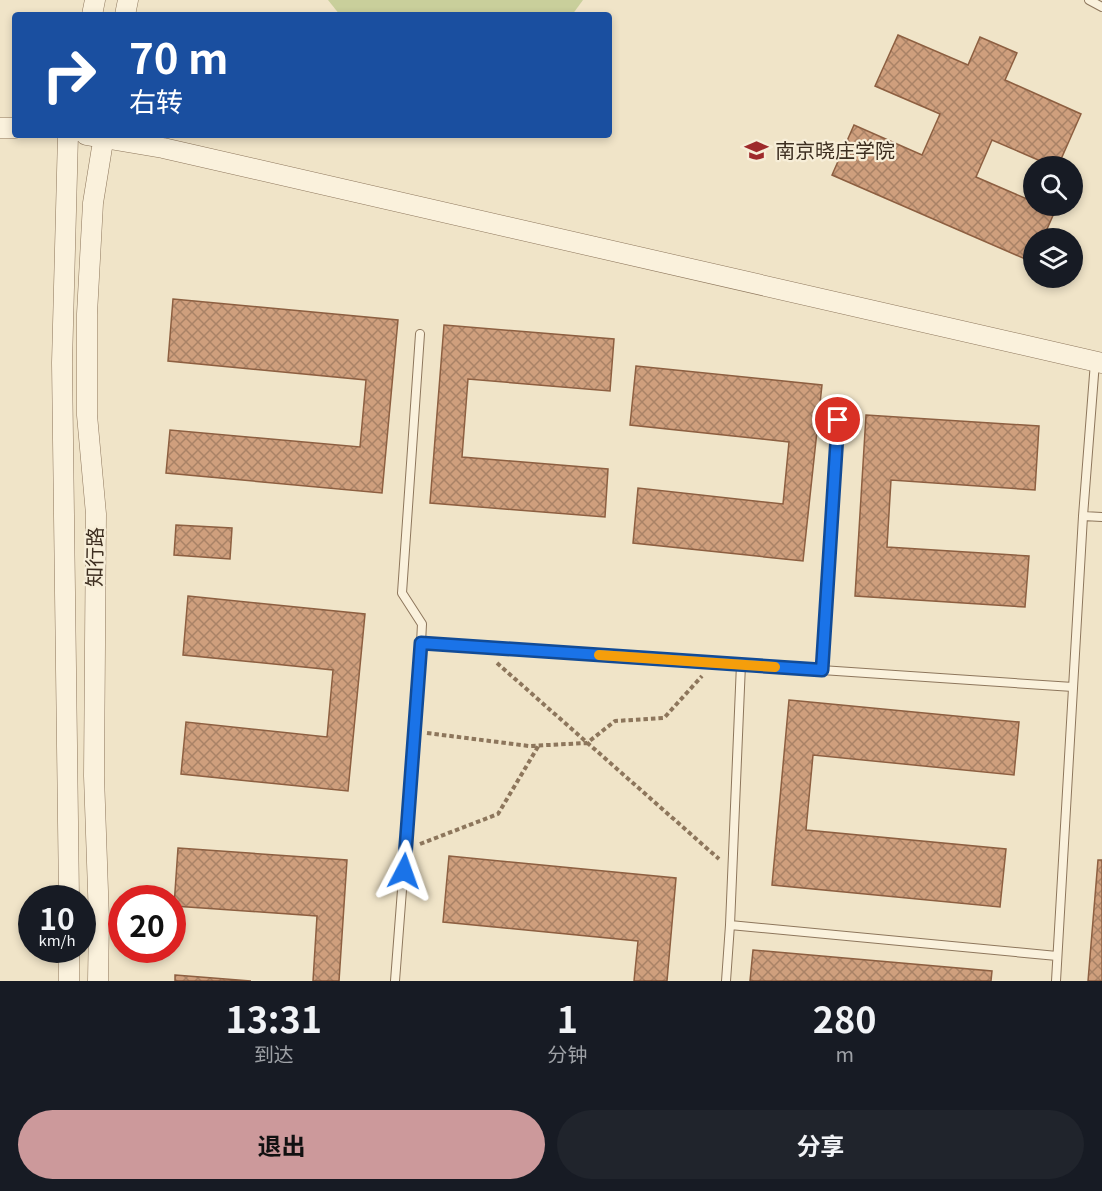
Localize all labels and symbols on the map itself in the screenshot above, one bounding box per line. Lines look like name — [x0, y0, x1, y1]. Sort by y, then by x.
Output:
place label: 南京晓庄学院 — [775, 135, 895, 164]
school or university icon: 南京晓庄学院 — [744, 138, 770, 164]
pin — [812, 394, 863, 445]
street label: 知行路 — [78, 527, 109, 587]
position arrow — [372, 839, 436, 903]
speed limit sign: 20 — [108, 885, 186, 963]

